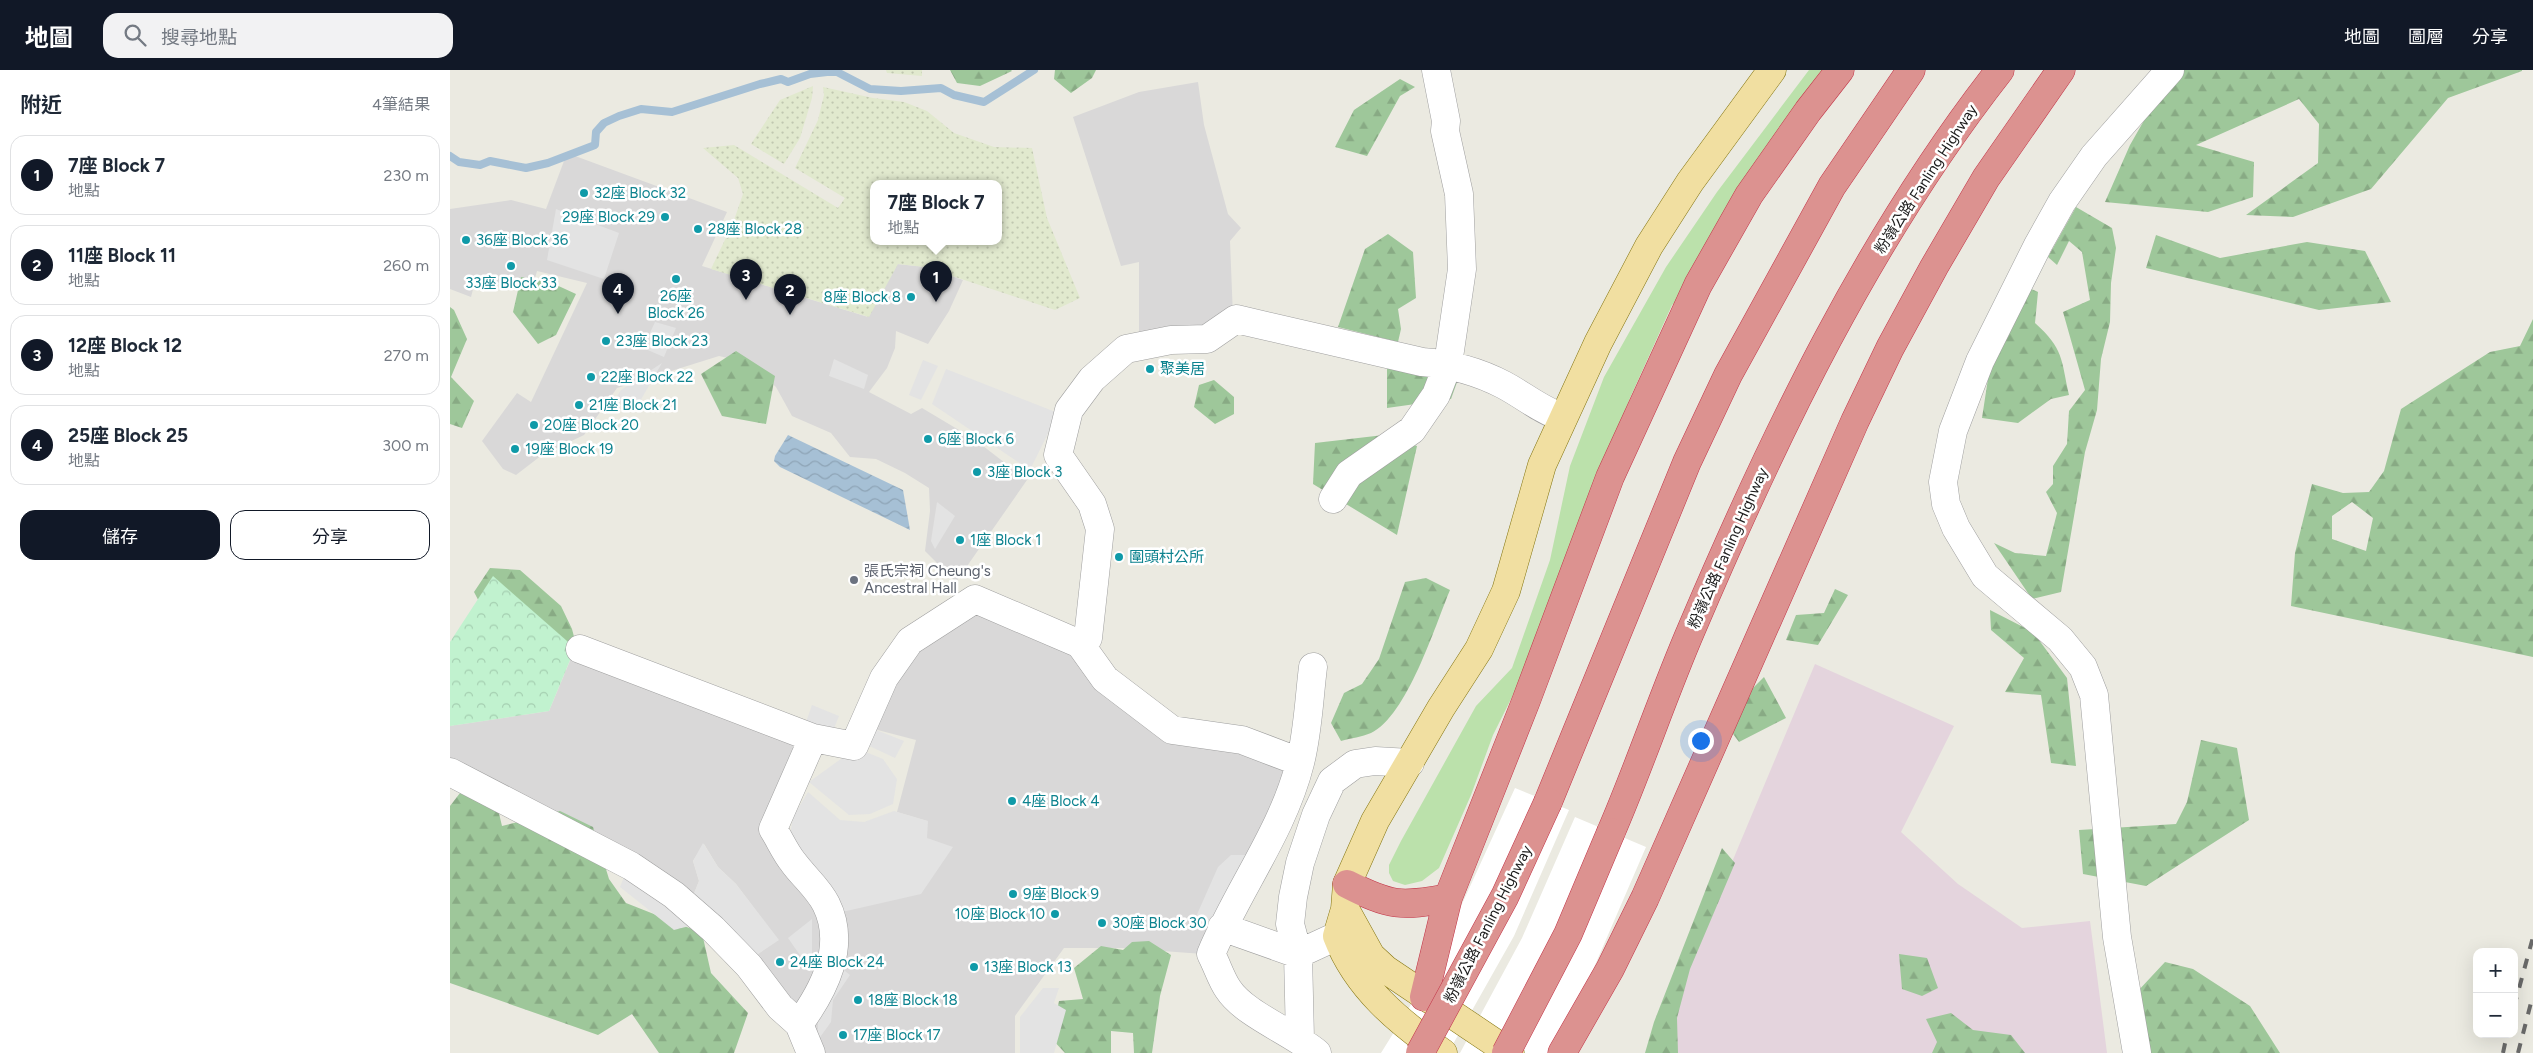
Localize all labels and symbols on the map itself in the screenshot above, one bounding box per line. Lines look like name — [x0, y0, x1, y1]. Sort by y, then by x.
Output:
street label: 粉嶺公路 Fanling Highway — [1871, 101, 1981, 257]
place label: 32座 Block 32 — [594, 184, 686, 202]
marker: 32座 Block 32 — [578, 187, 590, 199]
place label: 29座 Block 29 — [562, 208, 655, 226]
marker: 29座 Block 29 — [659, 211, 671, 223]
place label: 28座 Block 28 — [708, 220, 802, 238]
marker: 28座 Block 28 — [692, 223, 704, 235]
place label: 36座 Block 36 — [476, 231, 569, 249]
marker: 36座 Block 36 — [460, 234, 472, 246]
pin: 3 — [730, 259, 762, 300]
marker: 33座 Block 33 — [505, 260, 517, 272]
pin: 1 — [920, 261, 952, 302]
pin: 4 — [602, 273, 634, 314]
marker: 26座 Block 26 — [670, 273, 682, 285]
place label: 33座 Block 33 — [465, 274, 557, 292]
pin: 2 — [774, 274, 806, 315]
place label: 26座 Block 26 — [647, 287, 705, 322]
place label: 8座 Block 8 — [824, 288, 901, 306]
marker: 8座 Block 8 — [905, 291, 917, 303]
place label: 23座 Block 23 — [616, 332, 708, 350]
marker: 23座 Block 23 — [600, 335, 612, 347]
place label: 聚美居 — [1160, 360, 1205, 378]
marker: 聚美居 — [1144, 363, 1156, 375]
place label: 22座 Block 22 — [601, 368, 694, 386]
marker: 22座 Block 22 — [585, 371, 597, 383]
place label: 21座 Block 21 — [589, 396, 677, 414]
marker: 21座 Block 21 — [573, 399, 585, 411]
place label: 20座 Block 20 — [544, 416, 639, 434]
marker: 20座 Block 20 — [528, 419, 540, 431]
place label: 6座 Block 6 — [938, 430, 1014, 448]
marker: 6座 Block 6 — [922, 433, 934, 445]
place label: 19座 Block 19 — [525, 440, 613, 458]
marker: 19座 Block 19 — [509, 443, 521, 455]
place label: 3座 Block 3 — [987, 463, 1062, 481]
street label: 粉嶺公路 Fanling Highway — [1684, 465, 1772, 631]
marker: 3座 Block 3 — [971, 466, 983, 478]
place label: 1座 Block 1 — [970, 531, 1041, 549]
marker: 1座 Block 1 — [954, 534, 966, 546]
place label: 圍頭村公所 — [1129, 548, 1204, 566]
marker: 圍頭村公所 — [1113, 551, 1125, 563]
place label: 張氏宗祠 Cheung's Ancestral Hall — [864, 562, 991, 597]
marker: 張氏宗祠 Cheung's Ancestral Hall — [848, 574, 860, 586]
your location — [1688, 728, 1714, 754]
place label: 4座 Block 4 — [1022, 792, 1100, 810]
marker: 4座 Block 4 — [1006, 795, 1018, 807]
street label: 粉嶺公路 Fanling Highway — [1440, 842, 1536, 1006]
place label: 9座 Block 9 — [1023, 885, 1099, 903]
marker: 9座 Block 9 — [1007, 888, 1019, 900]
place label: 10座 Block 10 — [954, 905, 1045, 923]
marker: 10座 Block 10 — [1049, 908, 1061, 920]
place label: 30座 Block 30 — [1112, 914, 1207, 932]
marker: 30座 Block 30 — [1096, 917, 1108, 929]
place label: 24座 Block 24 — [790, 953, 884, 971]
marker: 24座 Block 24 — [774, 956, 786, 968]
place label: 13座 Block 13 — [984, 958, 1072, 976]
marker: 13座 Block 13 — [968, 961, 980, 973]
place label: 18座 Block 18 — [868, 991, 958, 1009]
marker: 18座 Block 18 — [852, 994, 864, 1006]
place label: 17座 Block 17 — [853, 1026, 940, 1044]
marker: 17座 Block 17 — [837, 1029, 849, 1041]

